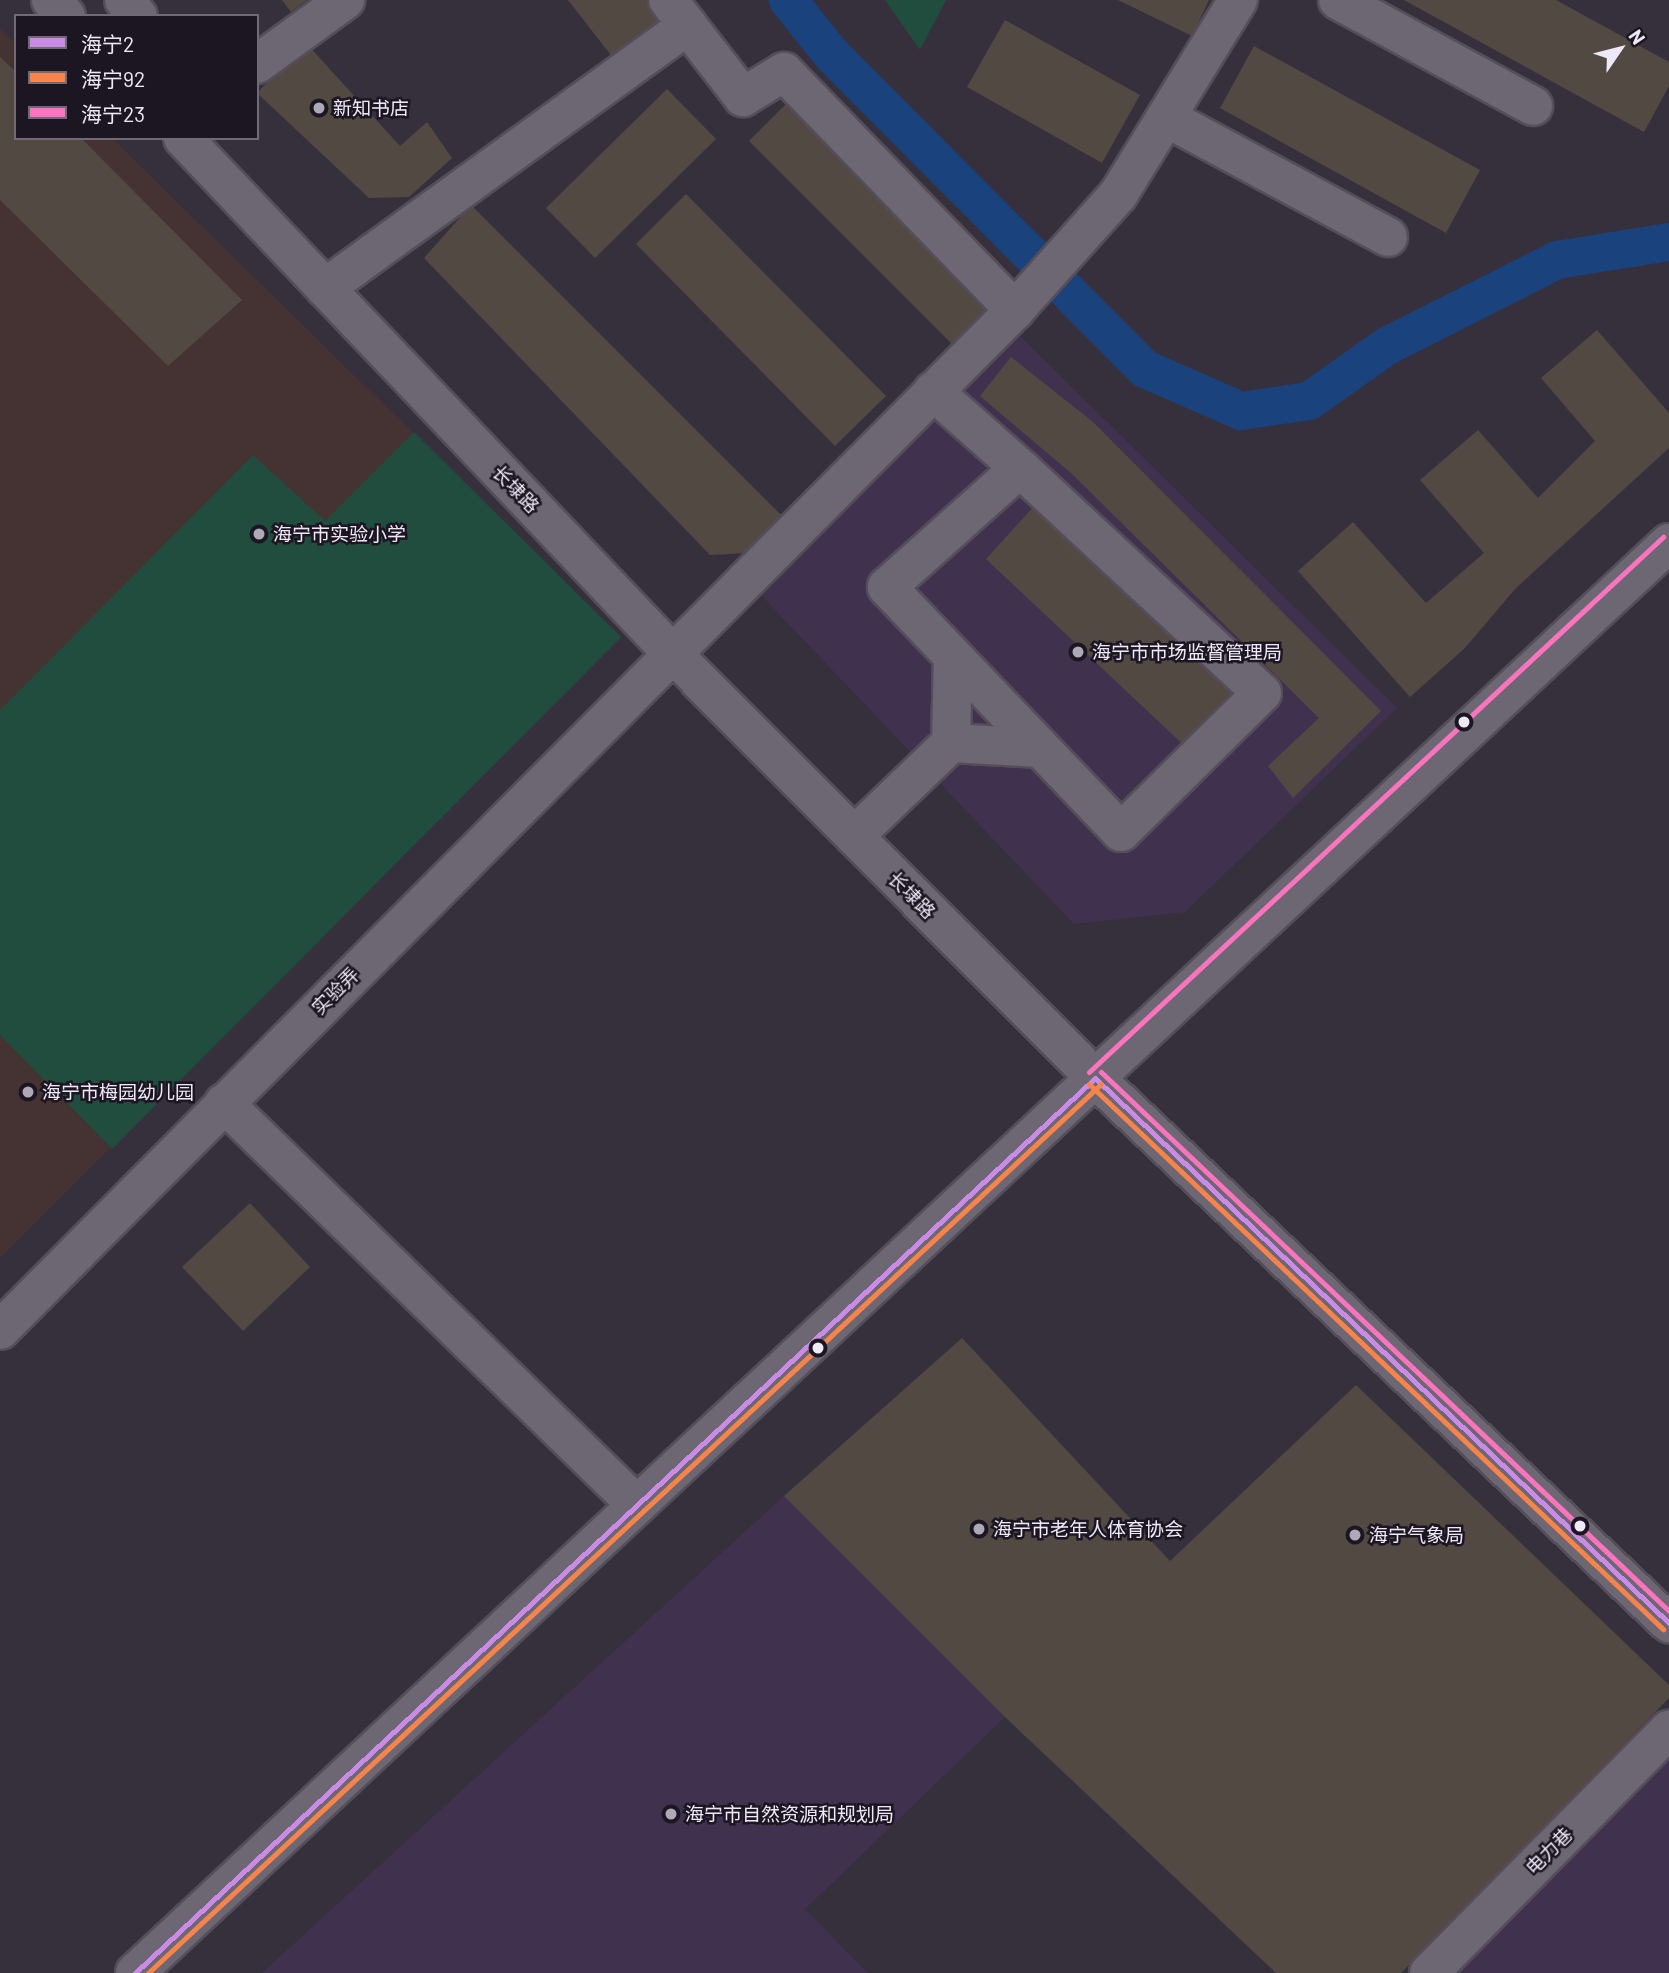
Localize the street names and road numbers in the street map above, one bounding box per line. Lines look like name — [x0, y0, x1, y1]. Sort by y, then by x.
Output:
street label: 长埭路 — [488, 461, 544, 517]
street label: 长埭路 — [884, 867, 940, 923]
street label: 实验弄 — [307, 963, 363, 1019]
street label: 电力巷 — [1521, 1823, 1577, 1879]

